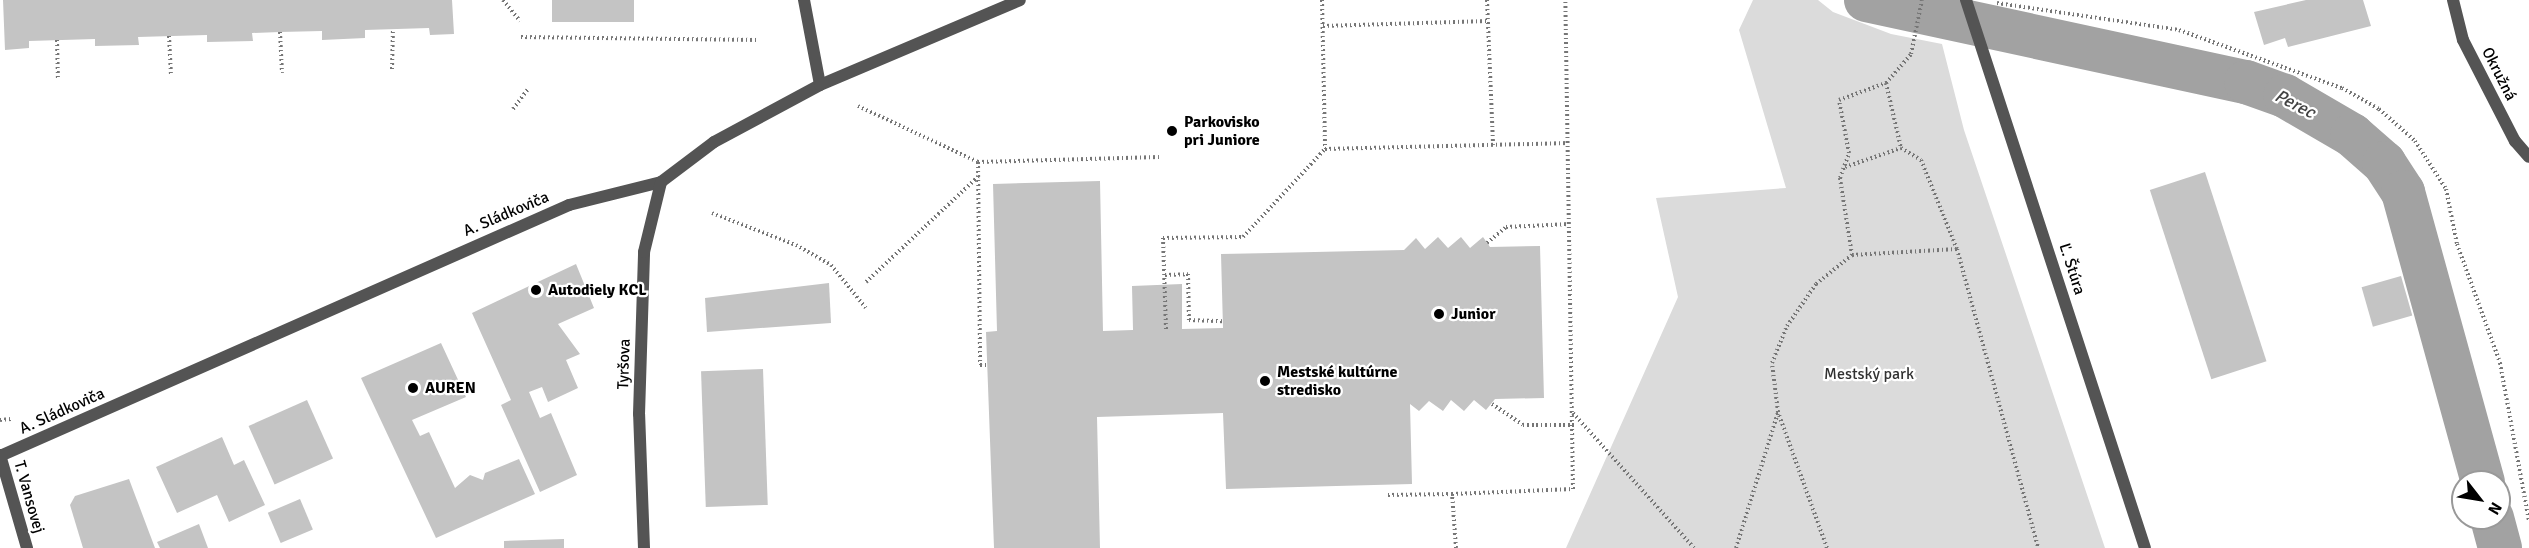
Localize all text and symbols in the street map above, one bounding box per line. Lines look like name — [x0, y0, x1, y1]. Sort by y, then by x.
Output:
street label: Okružná — [2477, 44, 2521, 104]
water label: Perec — [2271, 85, 2319, 123]
place label: Parkovisko pri Juniore — [1184, 112, 1260, 150]
marker: Parkovisko pri Juniore — [1165, 124, 1179, 138]
street label: A. Sládkoviča — [460, 187, 552, 241]
street label: Ľ. Štúra — [2055, 241, 2089, 297]
place label: Autodiely KCL — [548, 280, 646, 300]
marker: Autodiely KCL — [529, 283, 543, 297]
place label: Junior — [1451, 304, 1496, 324]
marker: Junior — [1432, 307, 1446, 321]
street label: Tyršova — [614, 338, 634, 390]
place label: Mestské kultúrne stredisko — [1277, 362, 1398, 400]
park label: Mestský park — [1824, 364, 1914, 384]
marker: Mestské kultúrne stredisko — [1258, 374, 1272, 388]
place label: AUREN — [425, 378, 476, 398]
marker: AUREN — [406, 381, 420, 395]
street label: A. Sládkoviča — [16, 384, 108, 438]
street label: T. Vansovej — [10, 459, 48, 535]
north arrow — [2451, 470, 2511, 530]
text: N — [2483, 498, 2506, 518]

